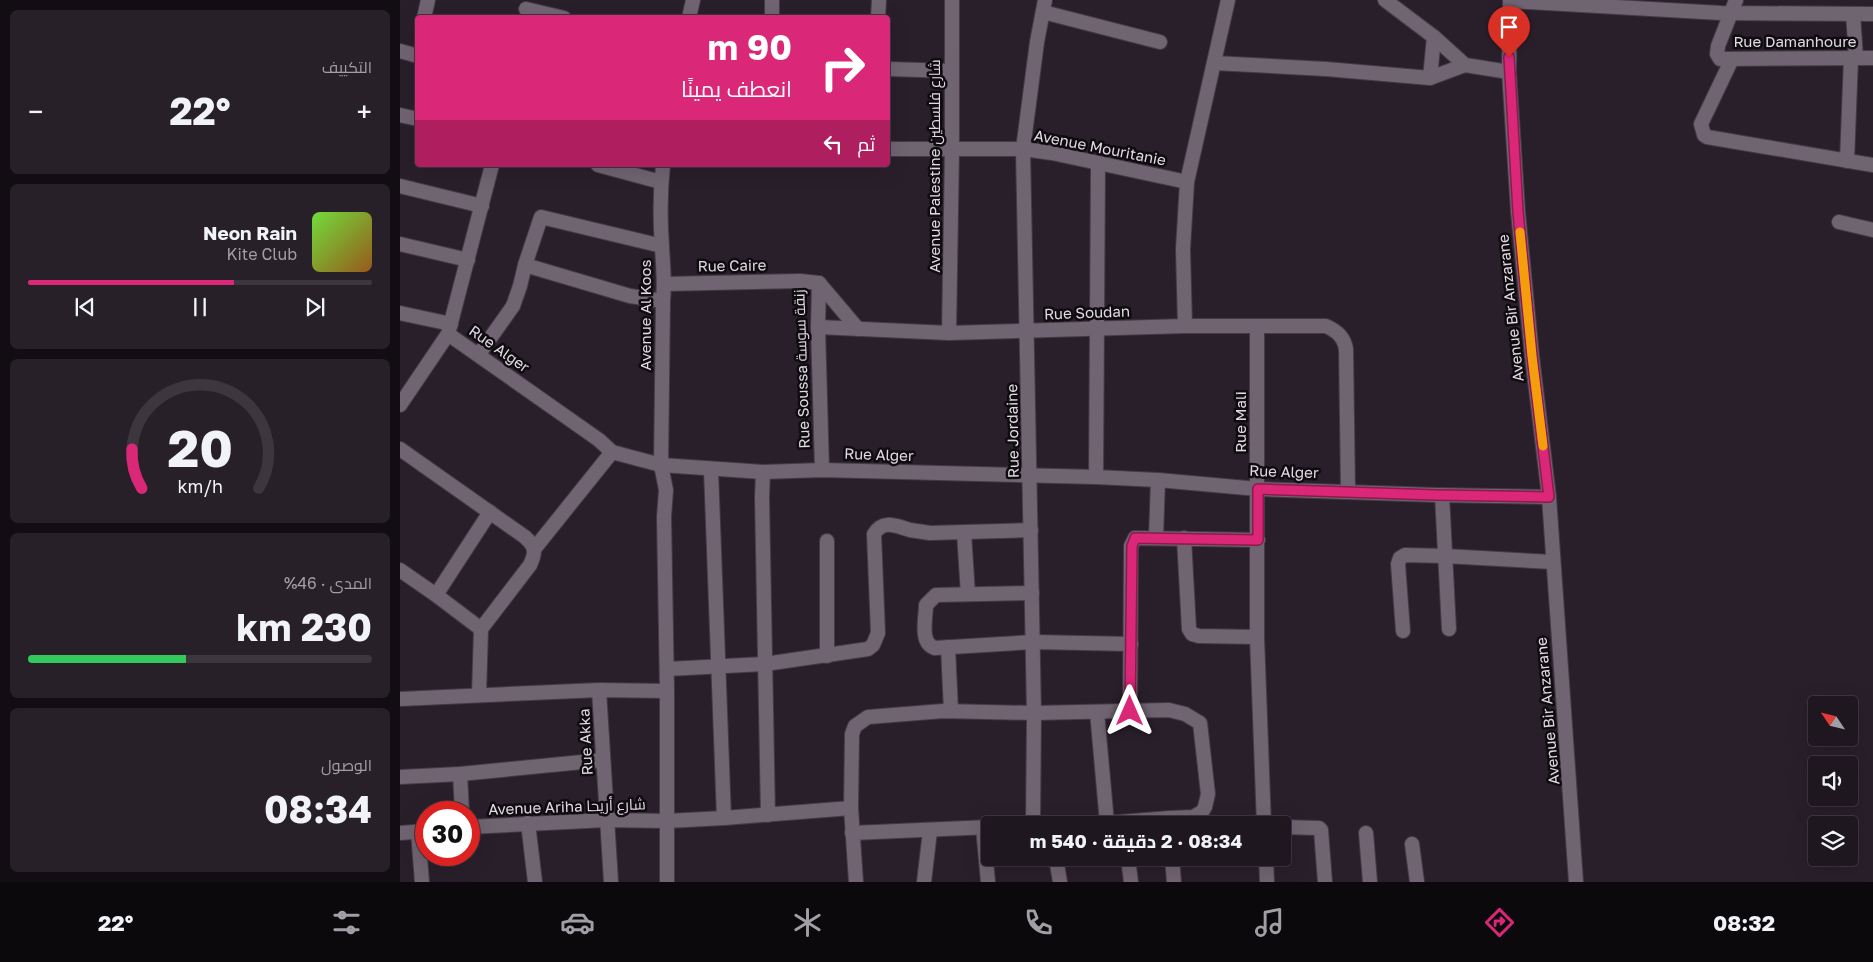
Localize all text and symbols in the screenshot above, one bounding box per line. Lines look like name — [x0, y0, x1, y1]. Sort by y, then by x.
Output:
pin — [1488, 6, 1530, 57]
icon: arrive — [1495, 13, 1523, 41]
text: 90 m — [708, 26, 792, 68]
street label: Rue Damanhoure — [1733, 32, 1857, 50]
icon: right — [810, 35, 875, 100]
text: التكييف — [322, 57, 372, 77]
street label: Avenue Palestine شارع فلسطين — [925, 59, 946, 273]
text: انعطف يمينًا — [681, 75, 792, 102]
text: 22° — [169, 88, 231, 133]
text: − — [28, 95, 43, 128]
text: + — [357, 95, 372, 128]
street label: Avenue Mouritanie — [1033, 125, 1168, 169]
icon: left — [819, 130, 847, 158]
text: ثم — [857, 132, 875, 155]
text: Neon Rain — [203, 221, 297, 244]
street label: Avenue Bir Anzarane — [1493, 233, 1527, 383]
text: Kite Club — [226, 244, 297, 264]
street label: Rue Caire — [698, 255, 767, 275]
street label: Avenue Al Koos — [636, 259, 654, 371]
street label: Rue Soussa زنقة سوسة — [789, 289, 814, 449]
icon: previous — [71, 293, 99, 321]
icon: pause — [186, 293, 214, 321]
icon: next — [301, 293, 329, 321]
street label: Rue Soudan — [1044, 302, 1130, 322]
street label: Rue Alger — [466, 321, 533, 376]
street label: Rue Jordaine — [1002, 384, 1022, 478]
street label: Rue Mali — [1231, 391, 1249, 453]
text: 20 — [167, 416, 233, 478]
street label: Rue Alger — [844, 444, 914, 464]
street label: Rue Alger — [1249, 461, 1319, 481]
text: km/h — [177, 475, 223, 497]
text: المدى · 46% — [284, 573, 372, 593]
text: 230 km — [236, 604, 372, 649]
street label: Avenue Bir Anzarane — [1532, 636, 1562, 786]
position arrow — [1103, 684, 1155, 736]
north arrow — [1808, 696, 1858, 746]
map controls — [1808, 696, 1858, 866]
street label: Rue Akka — [574, 708, 596, 776]
text: الوصول — [321, 755, 372, 775]
button: sound — [1808, 756, 1858, 806]
text: 08:34 — [264, 786, 372, 831]
street label: Avenue Ariha شارع أريحا — [488, 794, 646, 821]
speed limit sign: 30 — [415, 801, 480, 866]
button: layers — [1808, 816, 1858, 866]
text: 08:34 · 2 دقيقة · 540 m — [1030, 829, 1242, 852]
icon: filters — [329, 905, 364, 940]
icon: car — [560, 905, 595, 940]
icon: climate — [790, 905, 825, 940]
icon: phone — [1021, 905, 1056, 940]
icon: music — [1252, 905, 1287, 940]
icon: directions — [1482, 905, 1517, 940]
text: 22° — [98, 909, 133, 936]
text: 08:32 — [1713, 909, 1775, 936]

